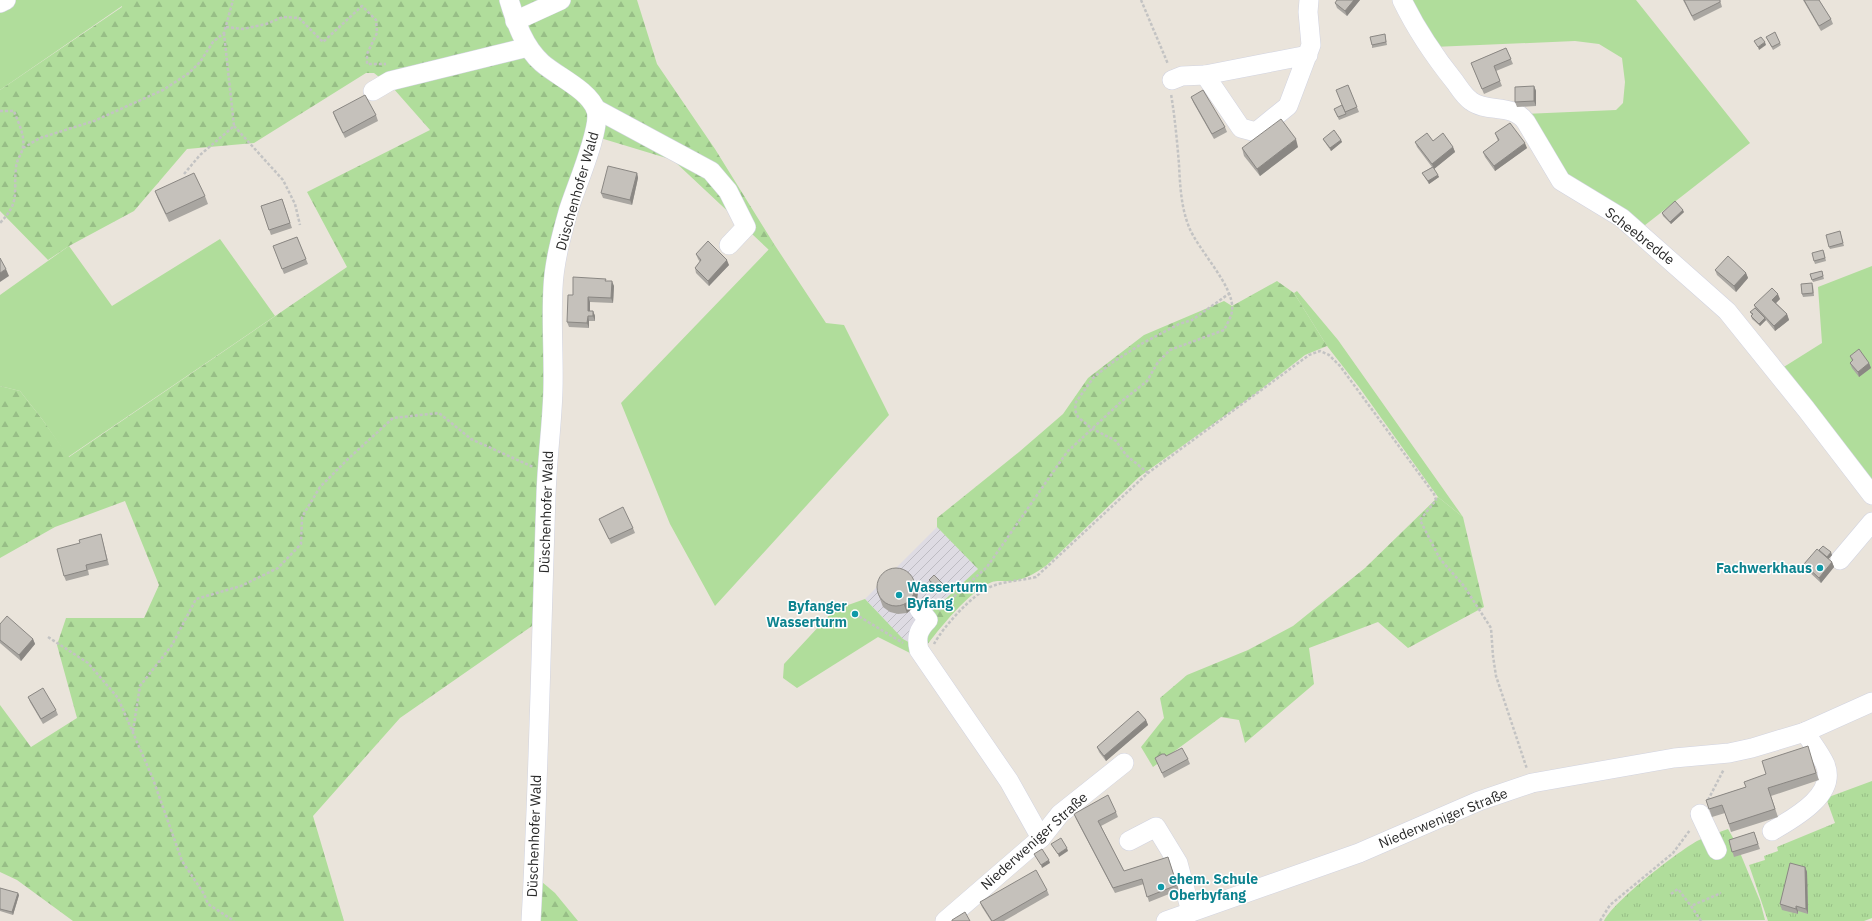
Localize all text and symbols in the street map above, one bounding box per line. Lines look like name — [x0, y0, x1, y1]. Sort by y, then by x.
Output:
street label: Düschenhofer Wald — [551, 129, 603, 253]
street label: Scheebredde — [1602, 203, 1679, 269]
street label: Düschenhofer Wald — [535, 450, 557, 574]
place label: Fachwerkhaus — [1716, 559, 1812, 577]
marker: Fachwerkhaus — [1815, 563, 1825, 573]
place label: Wasserturm Byfang — [907, 578, 988, 612]
marker: Wasserturm Byfang — [894, 590, 904, 600]
place label: Byfanger Wasserturm — [766, 597, 847, 631]
marker: Byfanger Wasserturm — [850, 609, 860, 619]
street label: Düschenhofer Wald — [523, 774, 545, 898]
street label: Niederweniger Straße — [1376, 784, 1510, 852]
street label: Niederweniger Straße — [977, 788, 1091, 894]
place label: ehem. Schule Oberbyfang — [1169, 870, 1258, 904]
marker: ehem. Schule Oberbyfang — [1156, 882, 1166, 892]

